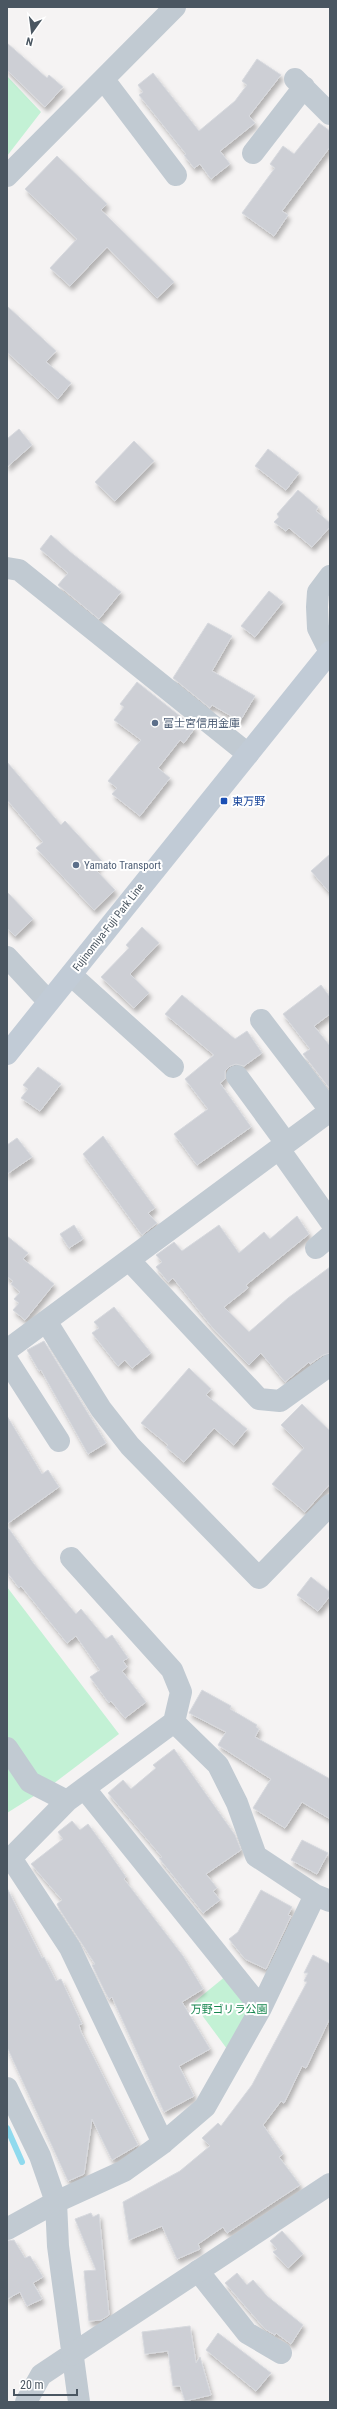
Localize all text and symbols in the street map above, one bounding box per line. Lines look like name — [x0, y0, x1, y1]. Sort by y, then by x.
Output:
north arrow — [12, 12, 52, 52]
text: N — [25, 34, 35, 48]
place label: 富士宮信用金庫 — [163, 717, 240, 730]
marker: 富士宮信用金庫 — [150, 718, 160, 728]
place label: 東万野 — [232, 795, 265, 808]
marker: 東万野 — [219, 796, 229, 806]
place label: Yamato Transport — [84, 859, 161, 872]
marker: Yamato Transport — [71, 860, 81, 870]
street label: Fujinomiya-Fuji Park Line — [70, 881, 147, 974]
park label: 万野ゴリラ公園 — [191, 2003, 268, 2016]
scale bar — [14, 2371, 77, 2397]
text: 20 m — [20, 2378, 44, 2392]

